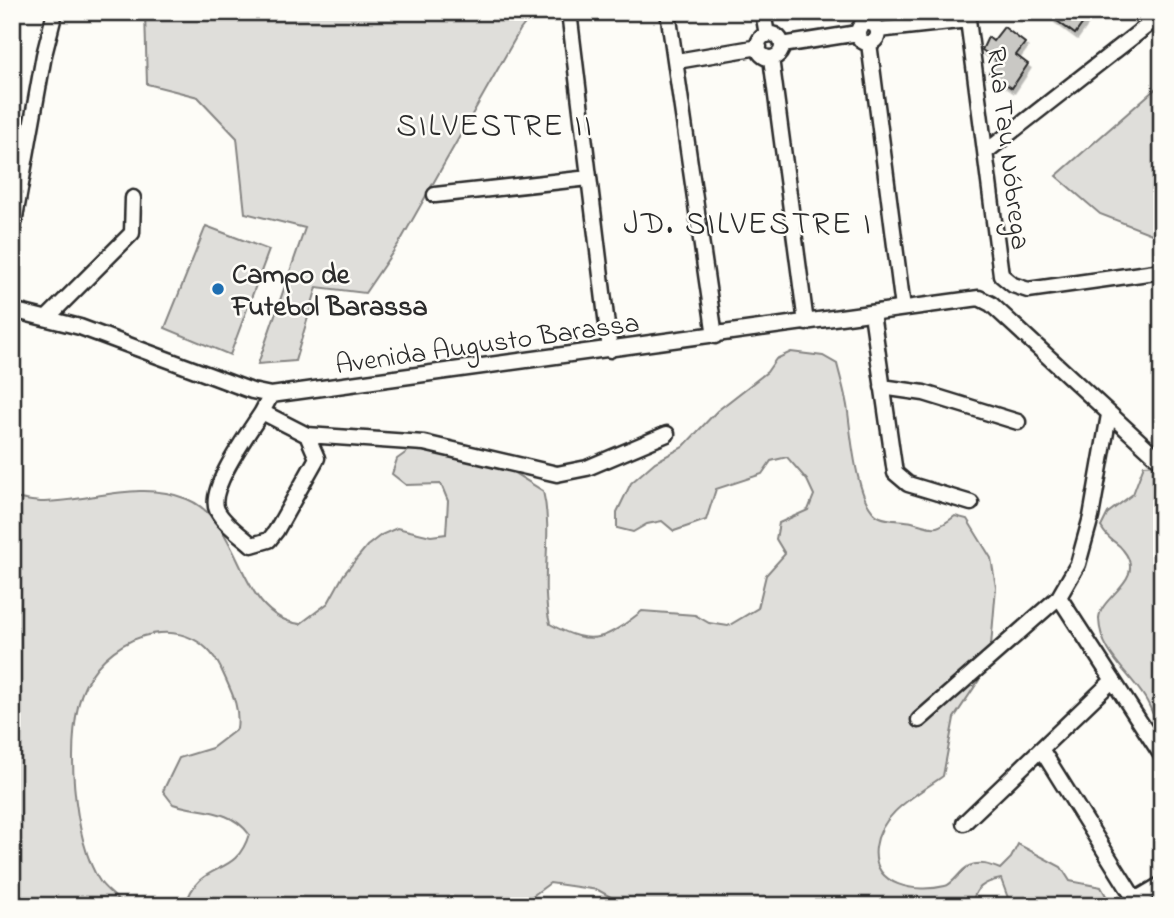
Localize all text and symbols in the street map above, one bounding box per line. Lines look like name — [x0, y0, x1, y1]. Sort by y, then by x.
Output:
street label: Rua Tau Nóbrega — [974, 45, 1039, 252]
district label: SILVESTRE II — [396, 104, 594, 151]
district label: JD. SILVESTRE I — [623, 202, 873, 249]
place label: Campo de Futebol Barassa — [230, 256, 428, 329]
marker: Campo de Futebol Barassa — [210, 281, 226, 297]
street label: Avenida Augusto Barassa — [333, 304, 642, 387]

